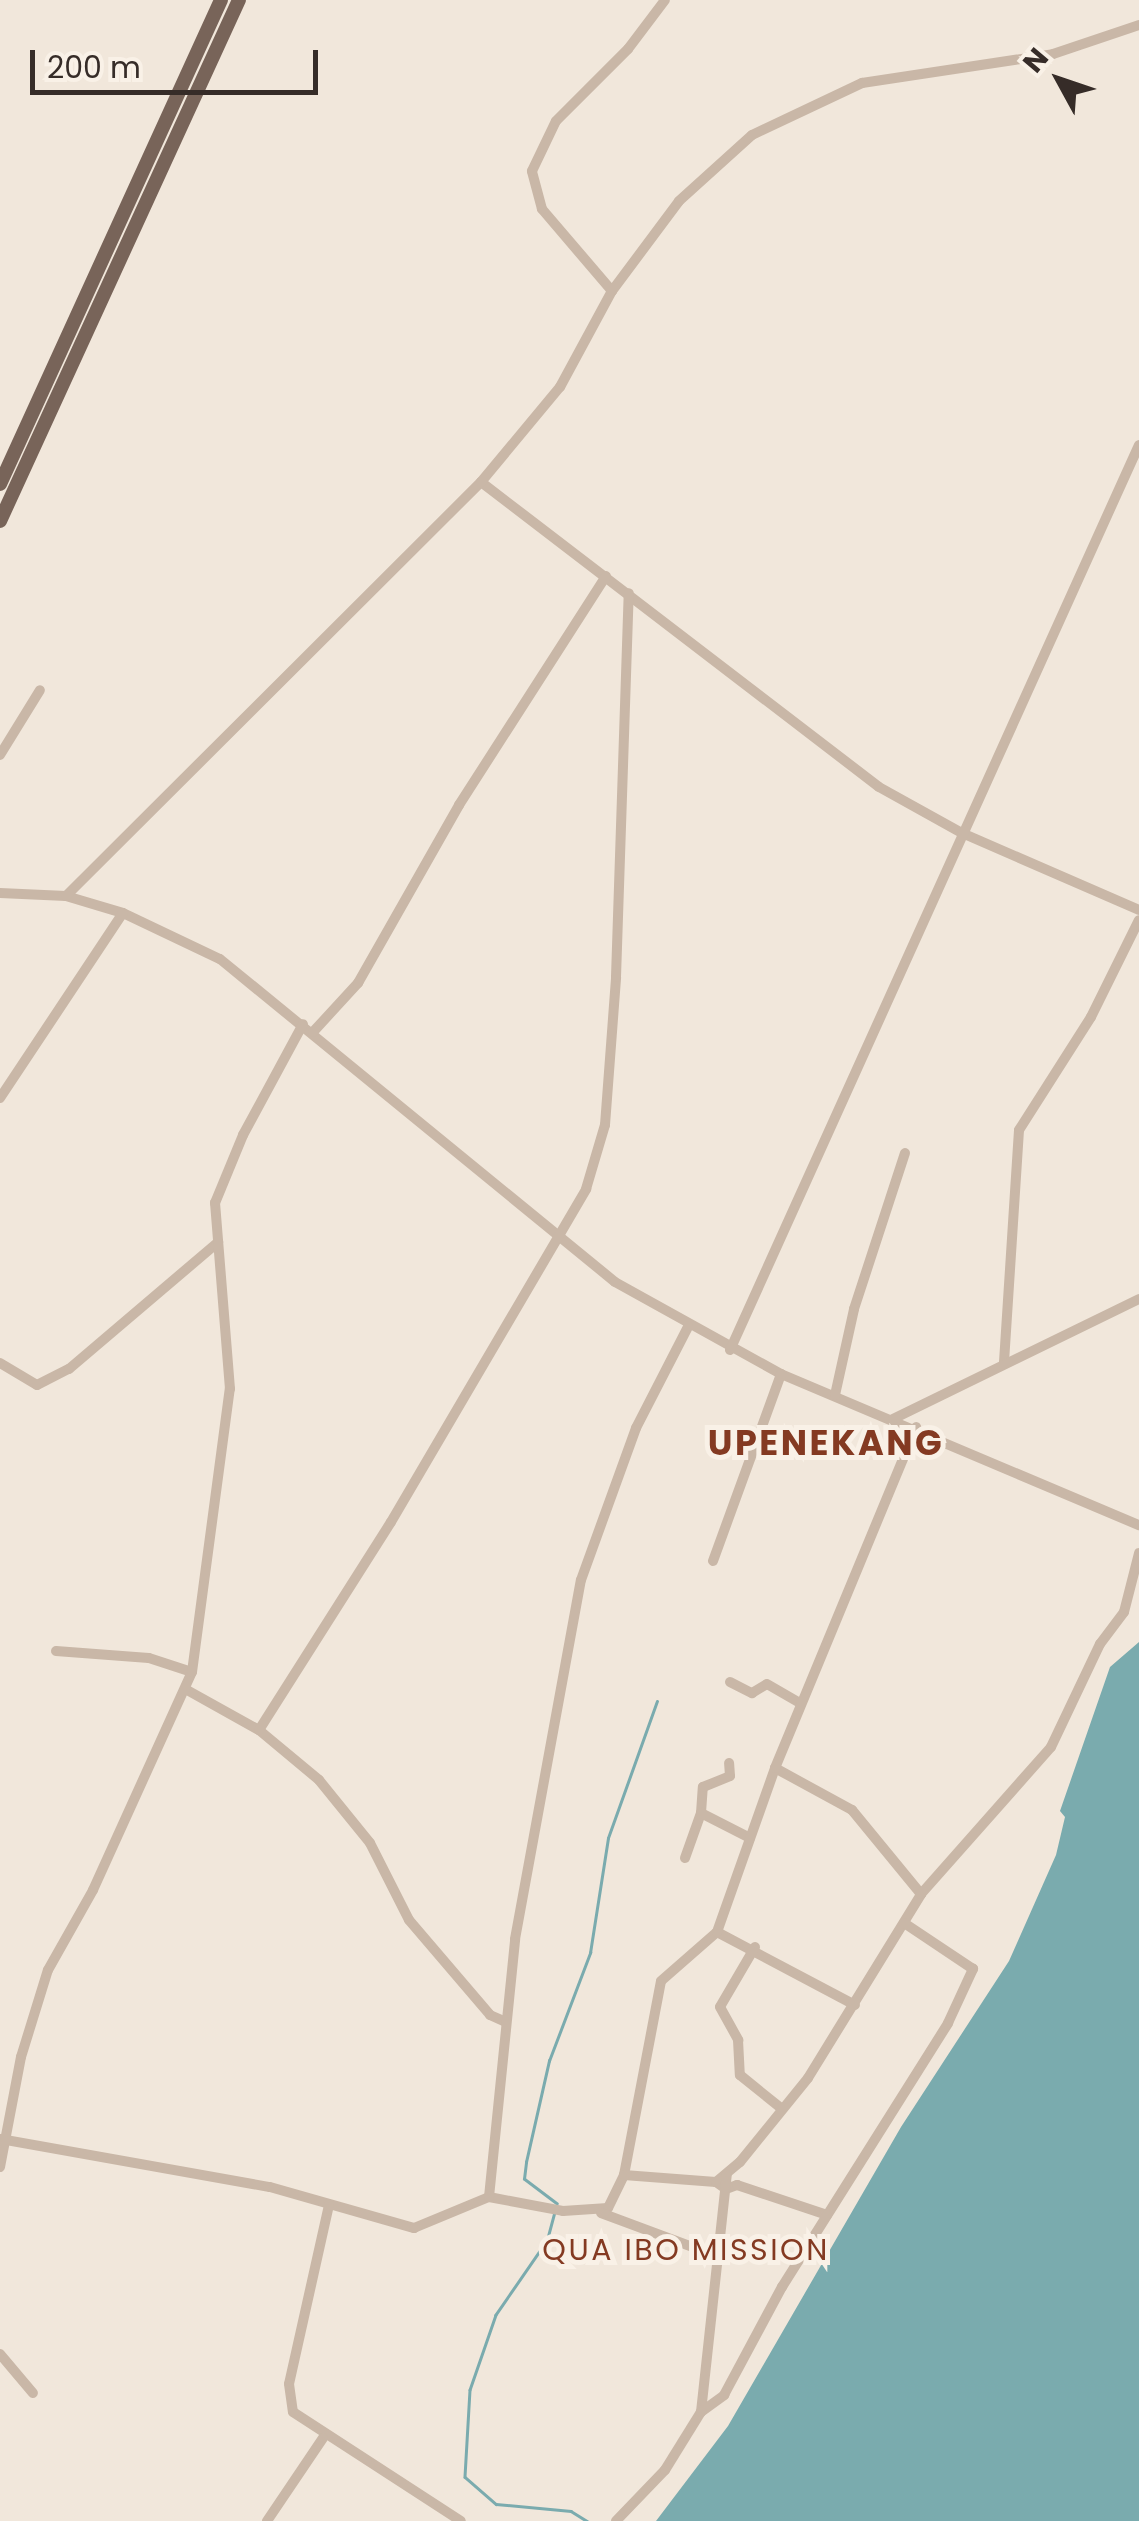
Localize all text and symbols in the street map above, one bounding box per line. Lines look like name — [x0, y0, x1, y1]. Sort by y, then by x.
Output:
scale bar — [35, 30, 322, 92]
north arrow — [1009, 30, 1109, 130]
text: N — [1014, 40, 1057, 81]
text: 200 m — [47, 46, 141, 89]
district label: UPENEKANG — [708, 1422, 944, 1464]
district label: QUA IBO MISSION — [542, 2232, 830, 2268]

